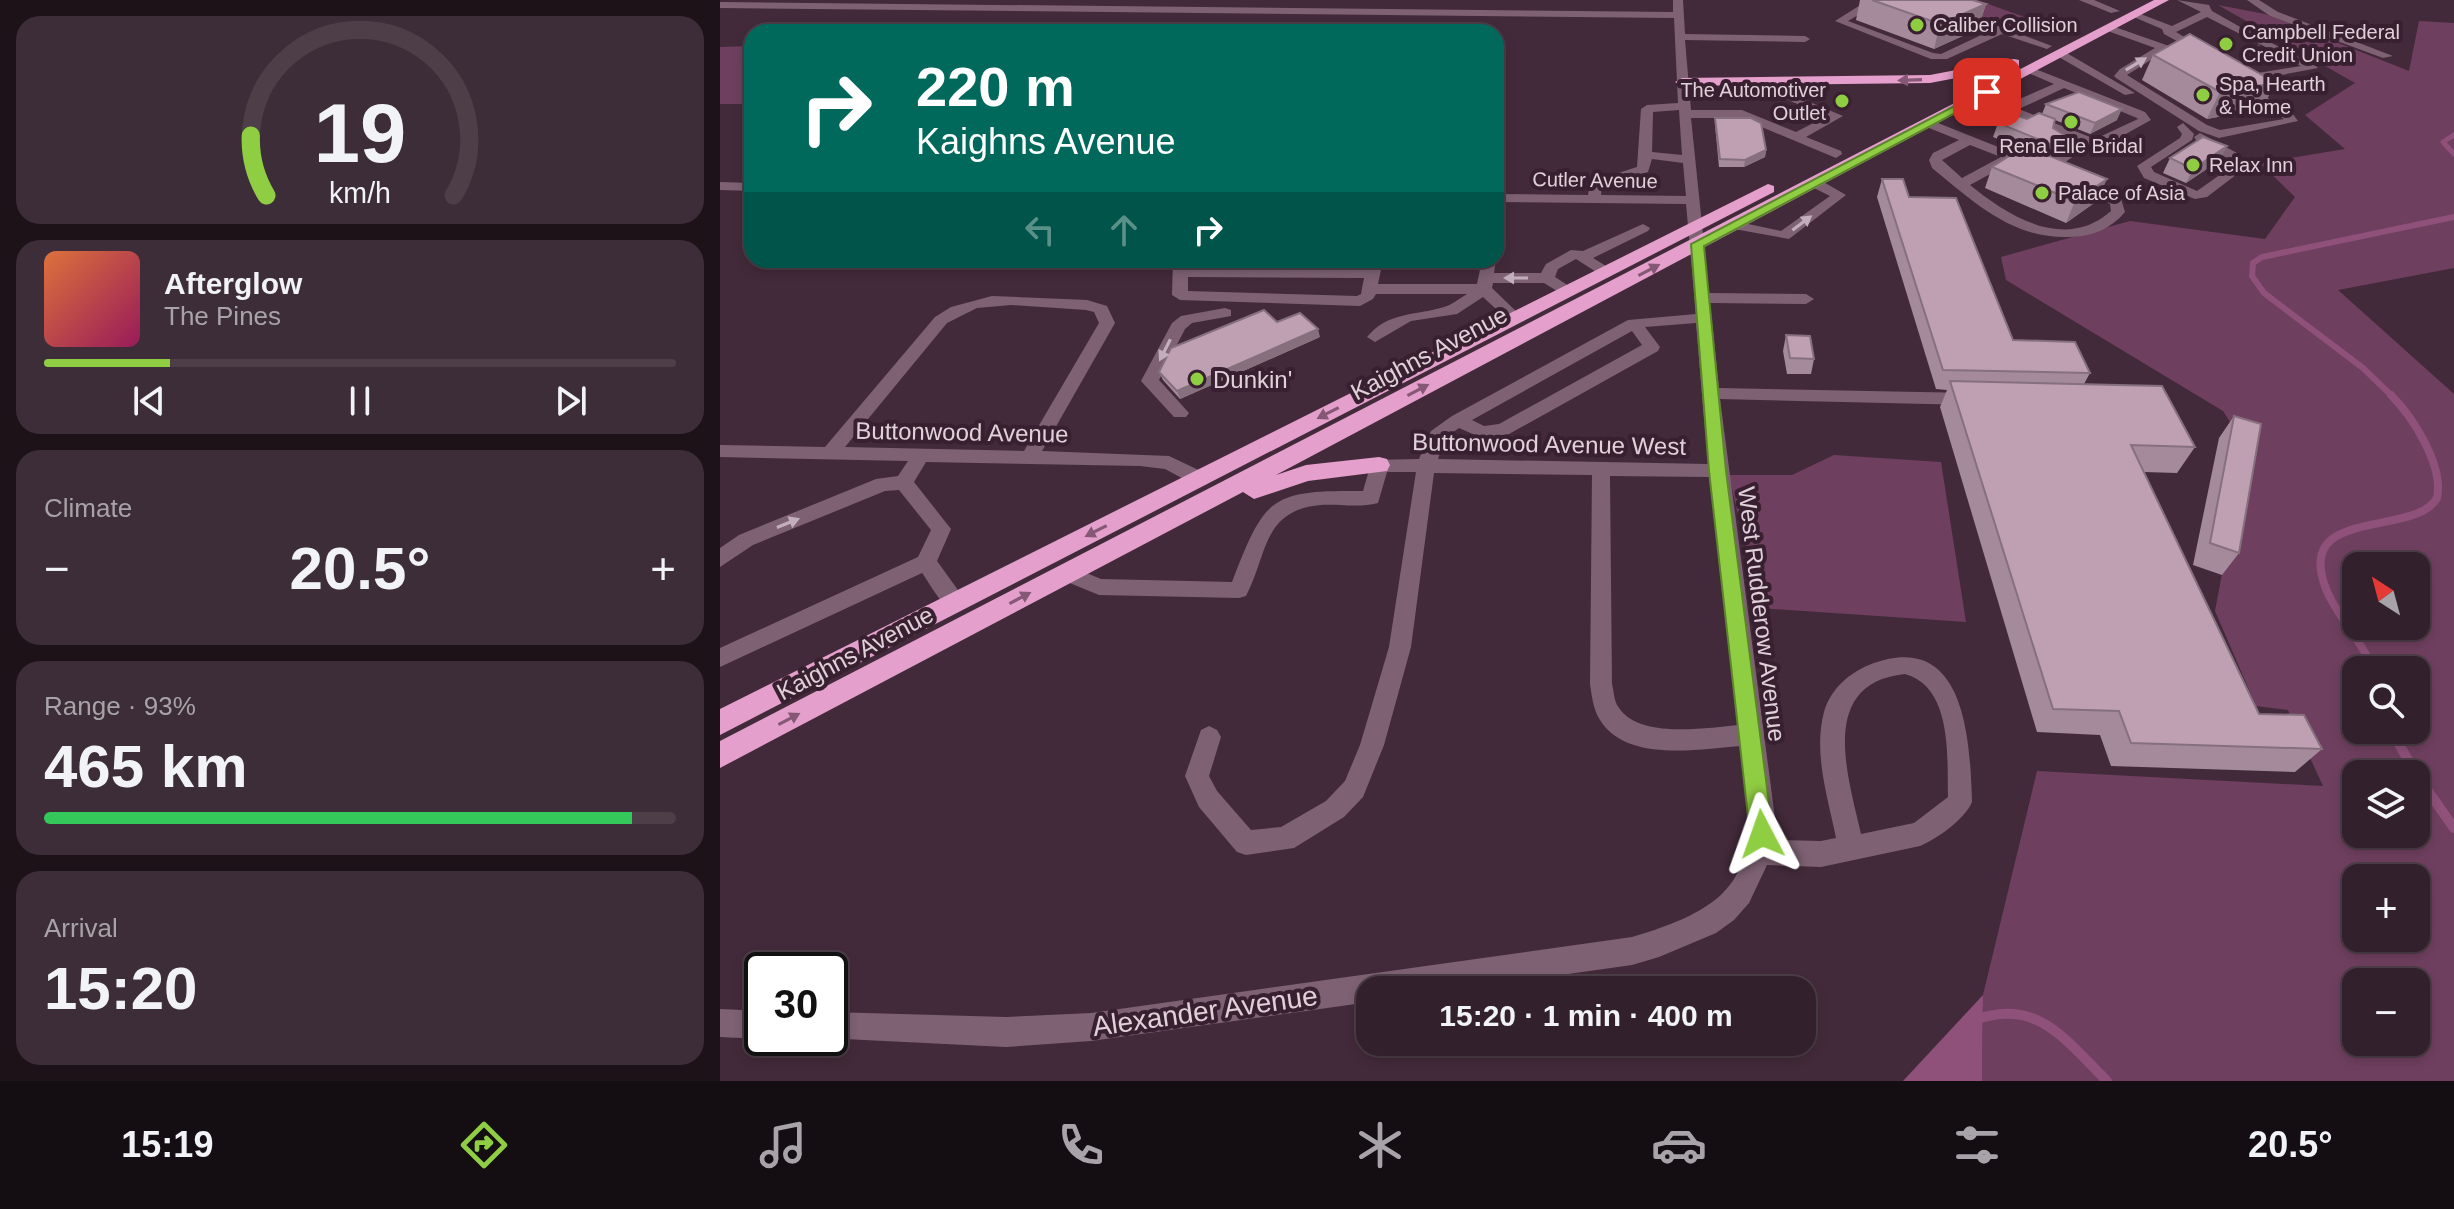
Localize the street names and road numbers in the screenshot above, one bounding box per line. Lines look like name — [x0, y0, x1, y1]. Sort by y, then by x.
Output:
street label: Cutler Avenue — [1532, 168, 1658, 192]
street label: Kaighns Avenue — [1346, 300, 1512, 406]
street label: Buttonwood Avenue — [855, 417, 1069, 447]
street label: Buttonwood Avenue West — [1412, 428, 1687, 460]
street label: West Rudderow Avenue — [1733, 485, 1791, 743]
street label: Kaighns Avenue — [772, 600, 938, 706]
street label: Alexander Avenue — [1091, 980, 1319, 1042]

